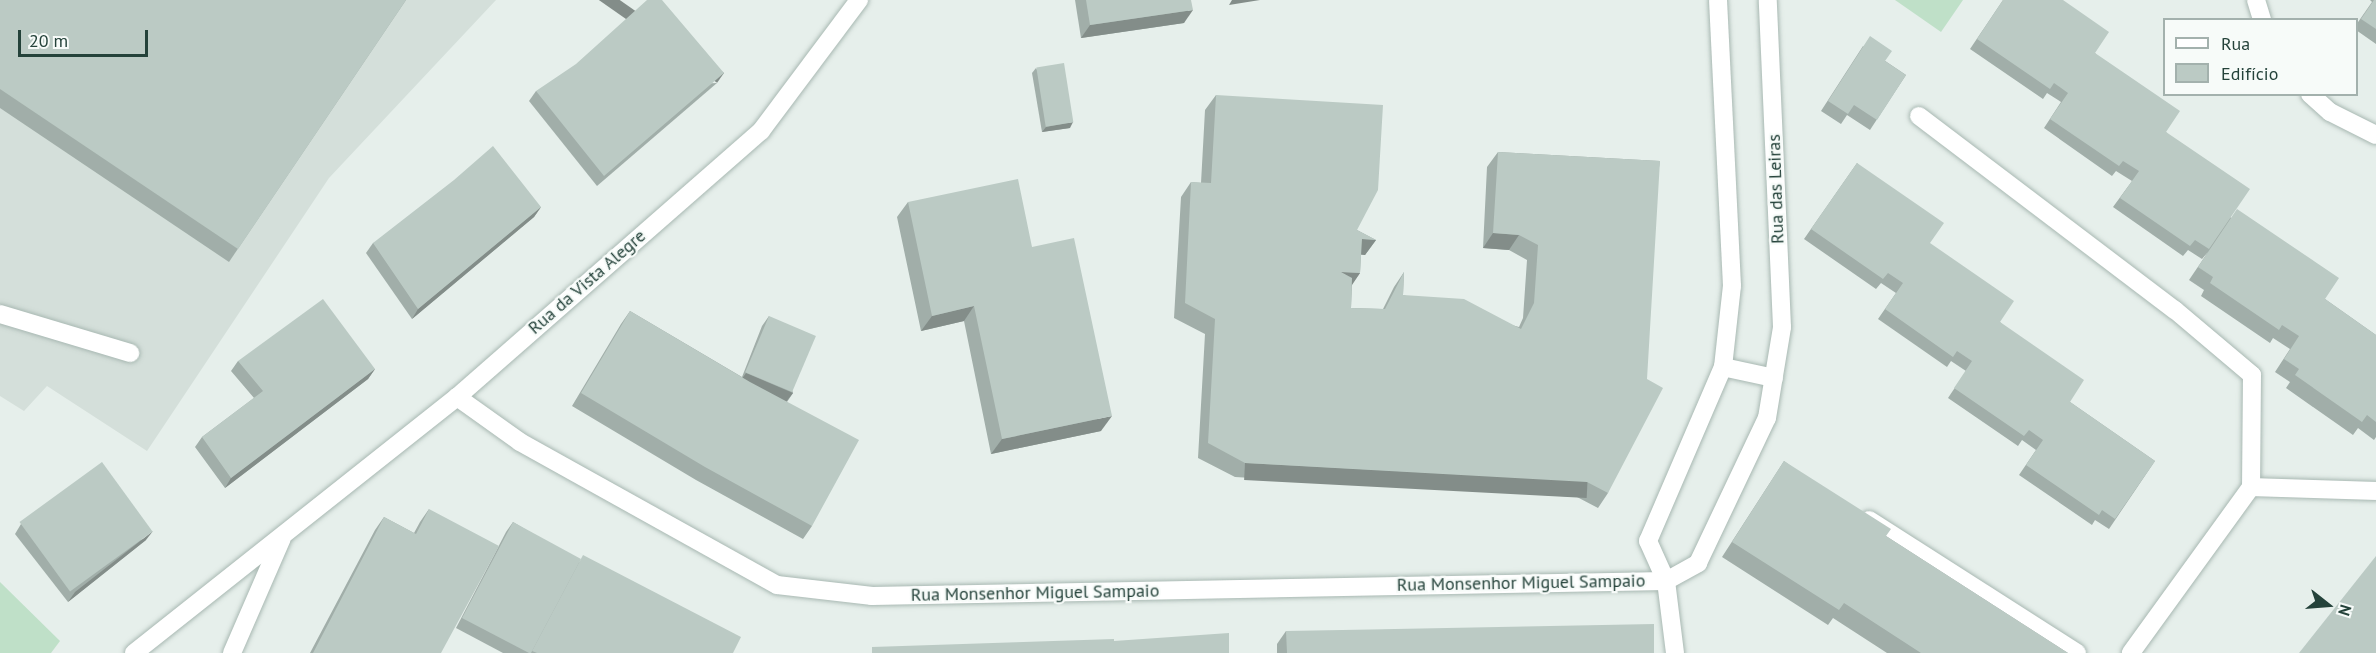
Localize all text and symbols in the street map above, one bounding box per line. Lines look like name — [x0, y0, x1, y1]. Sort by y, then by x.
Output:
scale bar — [21, 18, 152, 56]
legend — [2163, 18, 2358, 96]
text: 20 m — [29, 29, 68, 52]
text: Rua — [2221, 32, 2250, 55]
text: Edifício — [2221, 62, 2278, 85]
street label: Rua das Leiras — [1763, 134, 1789, 244]
street label: Rua da Vista Alegre — [523, 225, 651, 339]
street label: Rua Monsenhor Miguel Sampaio — [1397, 570, 1645, 596]
north arrow — [2298, 575, 2358, 635]
street label: Rua Monsenhor Miguel Sampaio — [911, 580, 1159, 606]
text: N — [2334, 602, 2356, 618]

